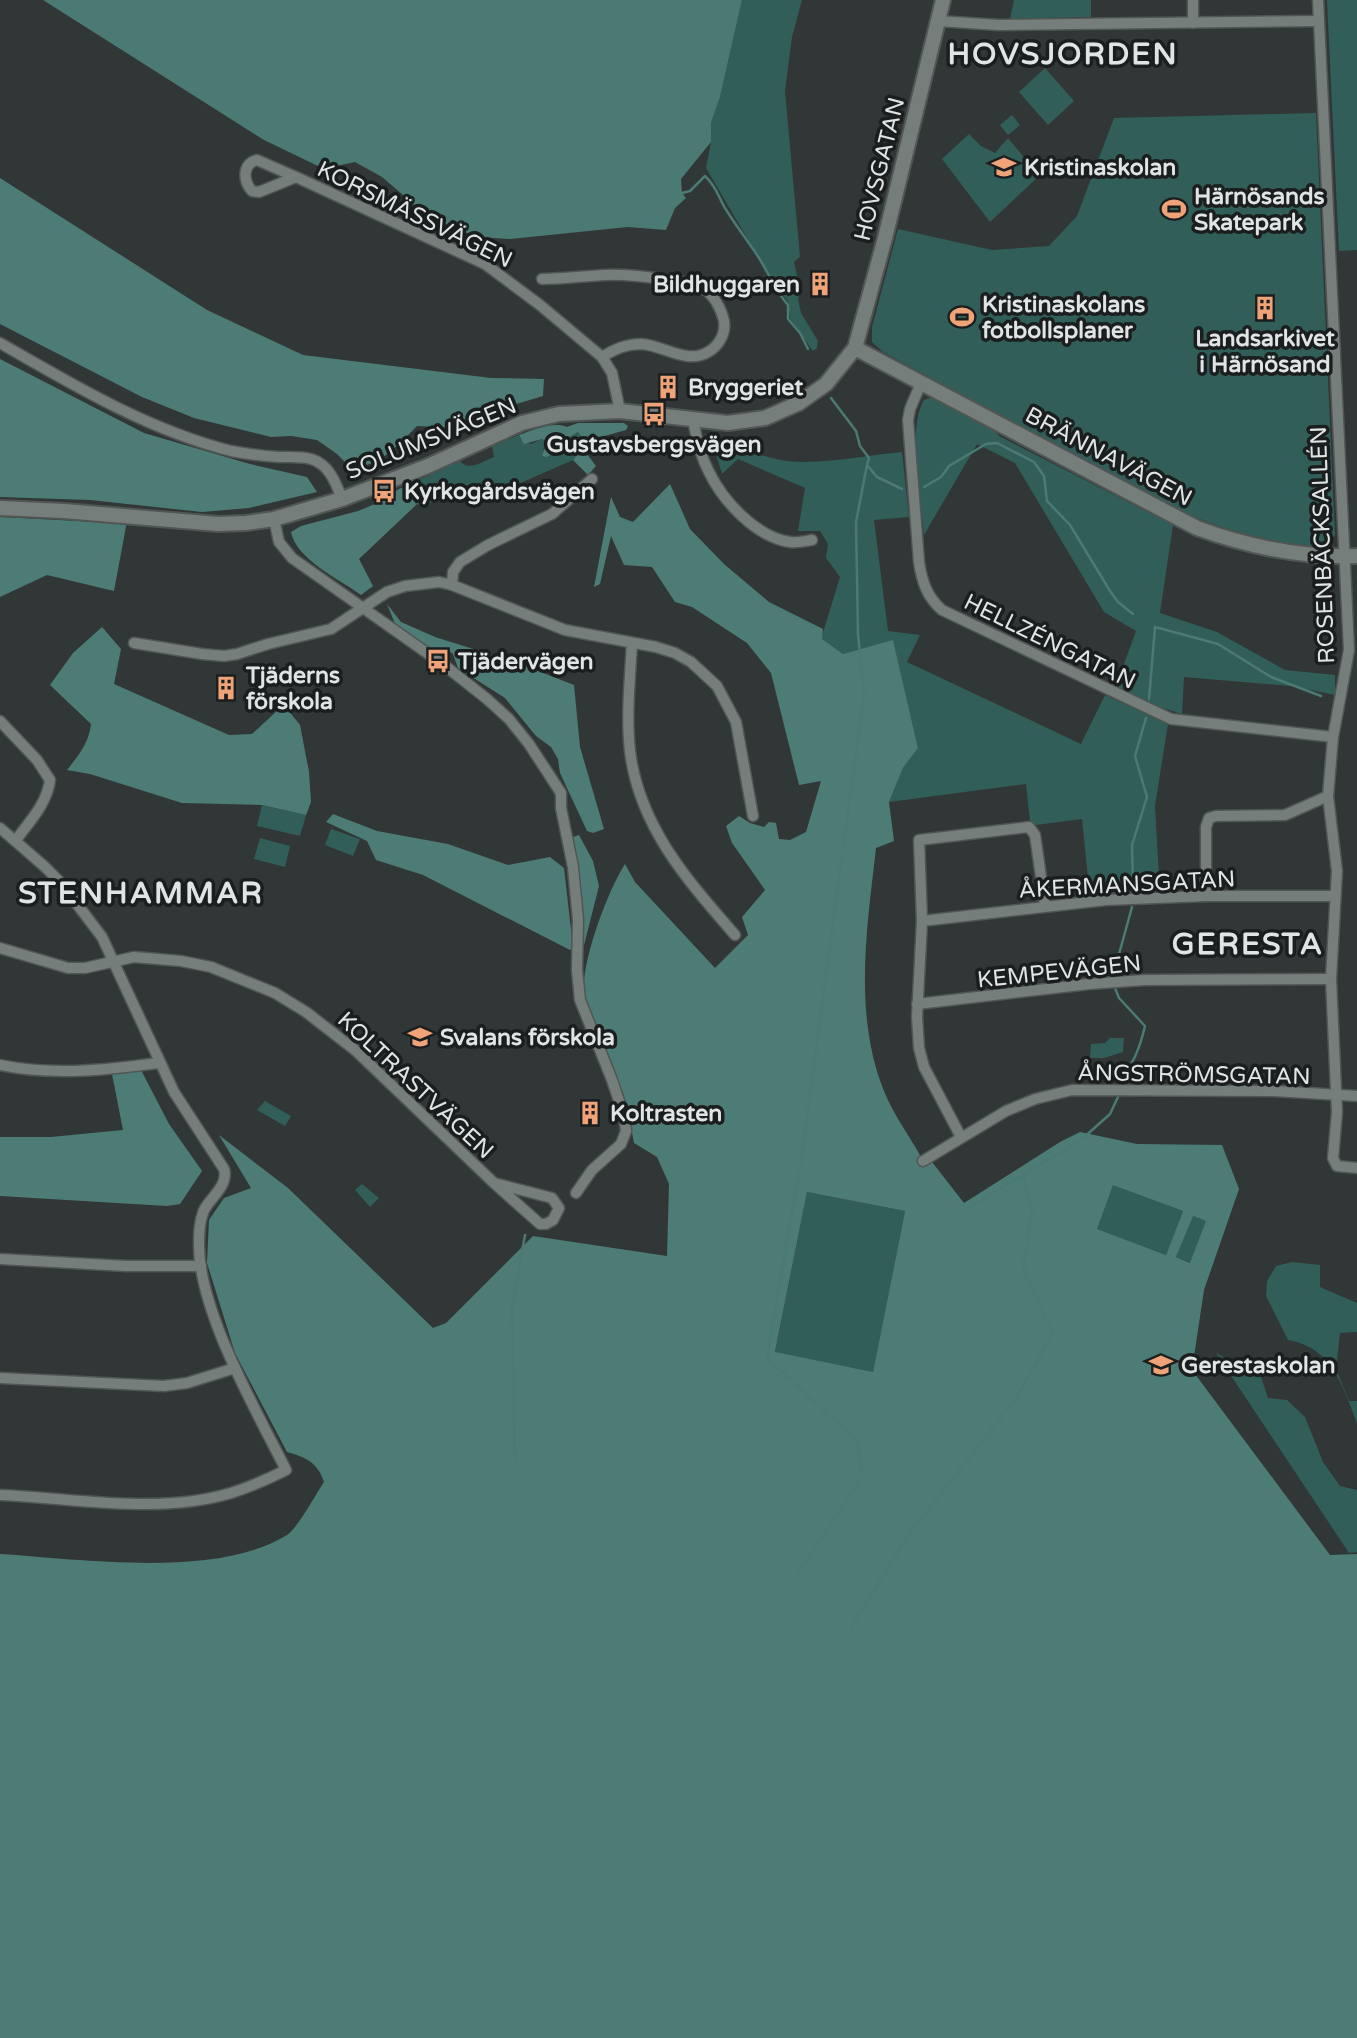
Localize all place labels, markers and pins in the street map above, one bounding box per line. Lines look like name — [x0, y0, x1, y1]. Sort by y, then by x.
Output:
school or university icon: Kristinaskolan — [990, 153, 1018, 181]
place label: Kristinaskolan — [1024, 154, 1176, 182]
place label: Härnösands Skatepark — [1194, 183, 1325, 237]
sports icon: Härnösands Skatepark — [1160, 195, 1188, 223]
building icon: Bildhuggaren — [806, 270, 834, 298]
place label: Bildhuggaren — [653, 271, 800, 299]
place label: Kristinaskolans fotbollsplaner — [982, 291, 1145, 345]
building icon: Landsarkivet i Härnösand — [1251, 294, 1279, 322]
sports icon: Kristinaskolans fotbollsplaner — [948, 303, 976, 331]
place label: Landsarkivet i Härnösand — [1195, 325, 1335, 379]
building icon: Bryggeriet — [654, 373, 682, 401]
place label: Bryggeriet — [688, 374, 803, 402]
bus stop icon: Gustavsbergsvägen — [640, 400, 668, 428]
place label: Gustavsbergsvägen — [546, 431, 762, 459]
bus stop icon: Kyrkogårdsvägen — [370, 477, 398, 505]
place label: Kyrkogårdsvägen — [404, 478, 595, 506]
bus stop icon: Tjädervägen — [424, 647, 452, 675]
place label: Tjädervägen — [457, 648, 593, 676]
place label: Tjäderns förskola — [245, 662, 340, 716]
building icon: Tjäderns förskola — [212, 674, 240, 702]
school or university icon: Svalans förskola — [406, 1023, 434, 1051]
place label: Svalans förskola — [440, 1024, 615, 1052]
building icon: Koltrasten — [576, 1099, 604, 1127]
place label: Koltrasten — [610, 1100, 722, 1128]
school or university icon: Gerestaskolan — [1147, 1351, 1175, 1379]
place label: Gerestaskolan — [1181, 1352, 1336, 1380]

